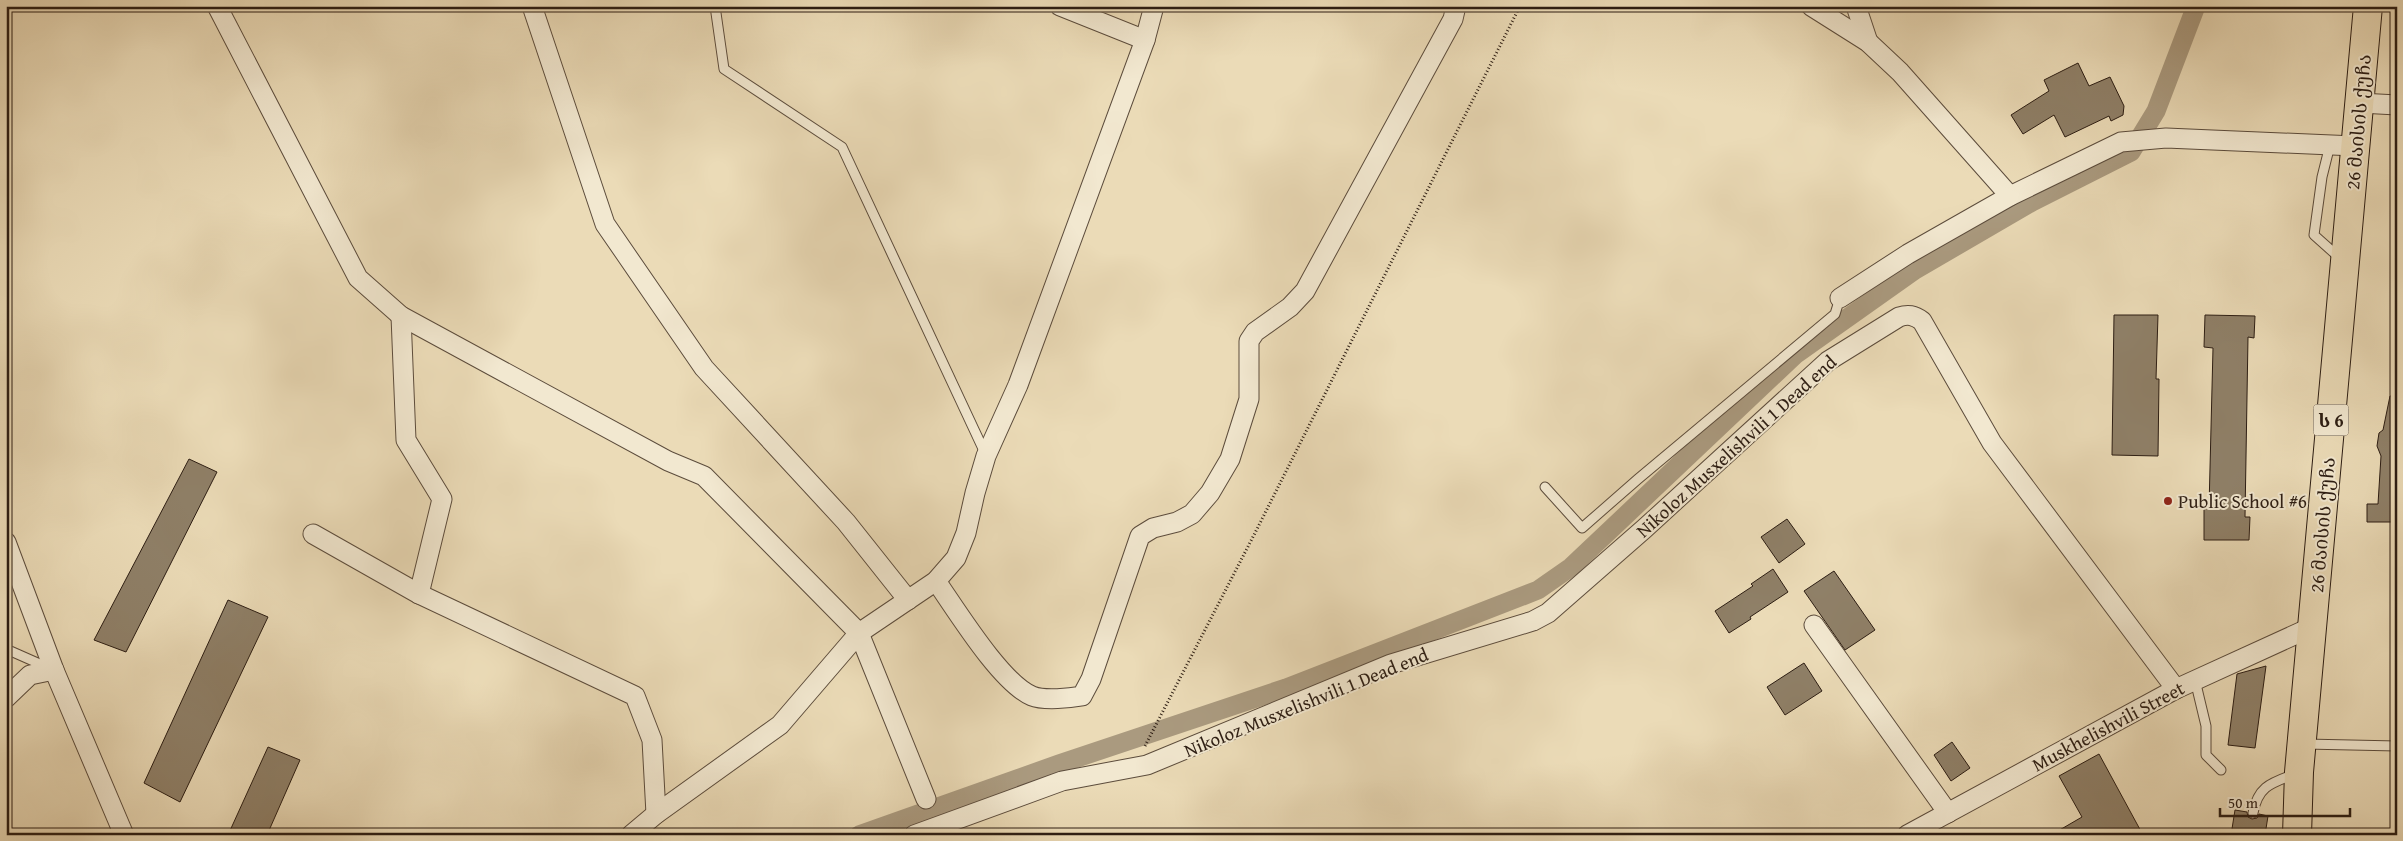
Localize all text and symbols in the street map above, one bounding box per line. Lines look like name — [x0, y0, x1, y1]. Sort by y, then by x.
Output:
street label: 26 მაისის ქუჩა — [2338, 53, 2378, 191]
street label: Nikoloz Musxelishvili 1 Dead end — [1630, 348, 1843, 544]
road number: ს 6 — [2314, 404, 2348, 436]
street label: 26 მაისის ქუჩა — [2302, 456, 2342, 594]
place label: Public School #6 — [2178, 487, 2307, 515]
marker: Public School #6 — [2162, 495, 2174, 507]
street label: Nikoloz Musxelishvili 1 Dead end — [1180, 640, 1433, 764]
street label: Muskhelishvili Street — [2027, 674, 2190, 778]
scale bar — [2220, 786, 2350, 818]
text: 50 m — [2228, 792, 2259, 813]

